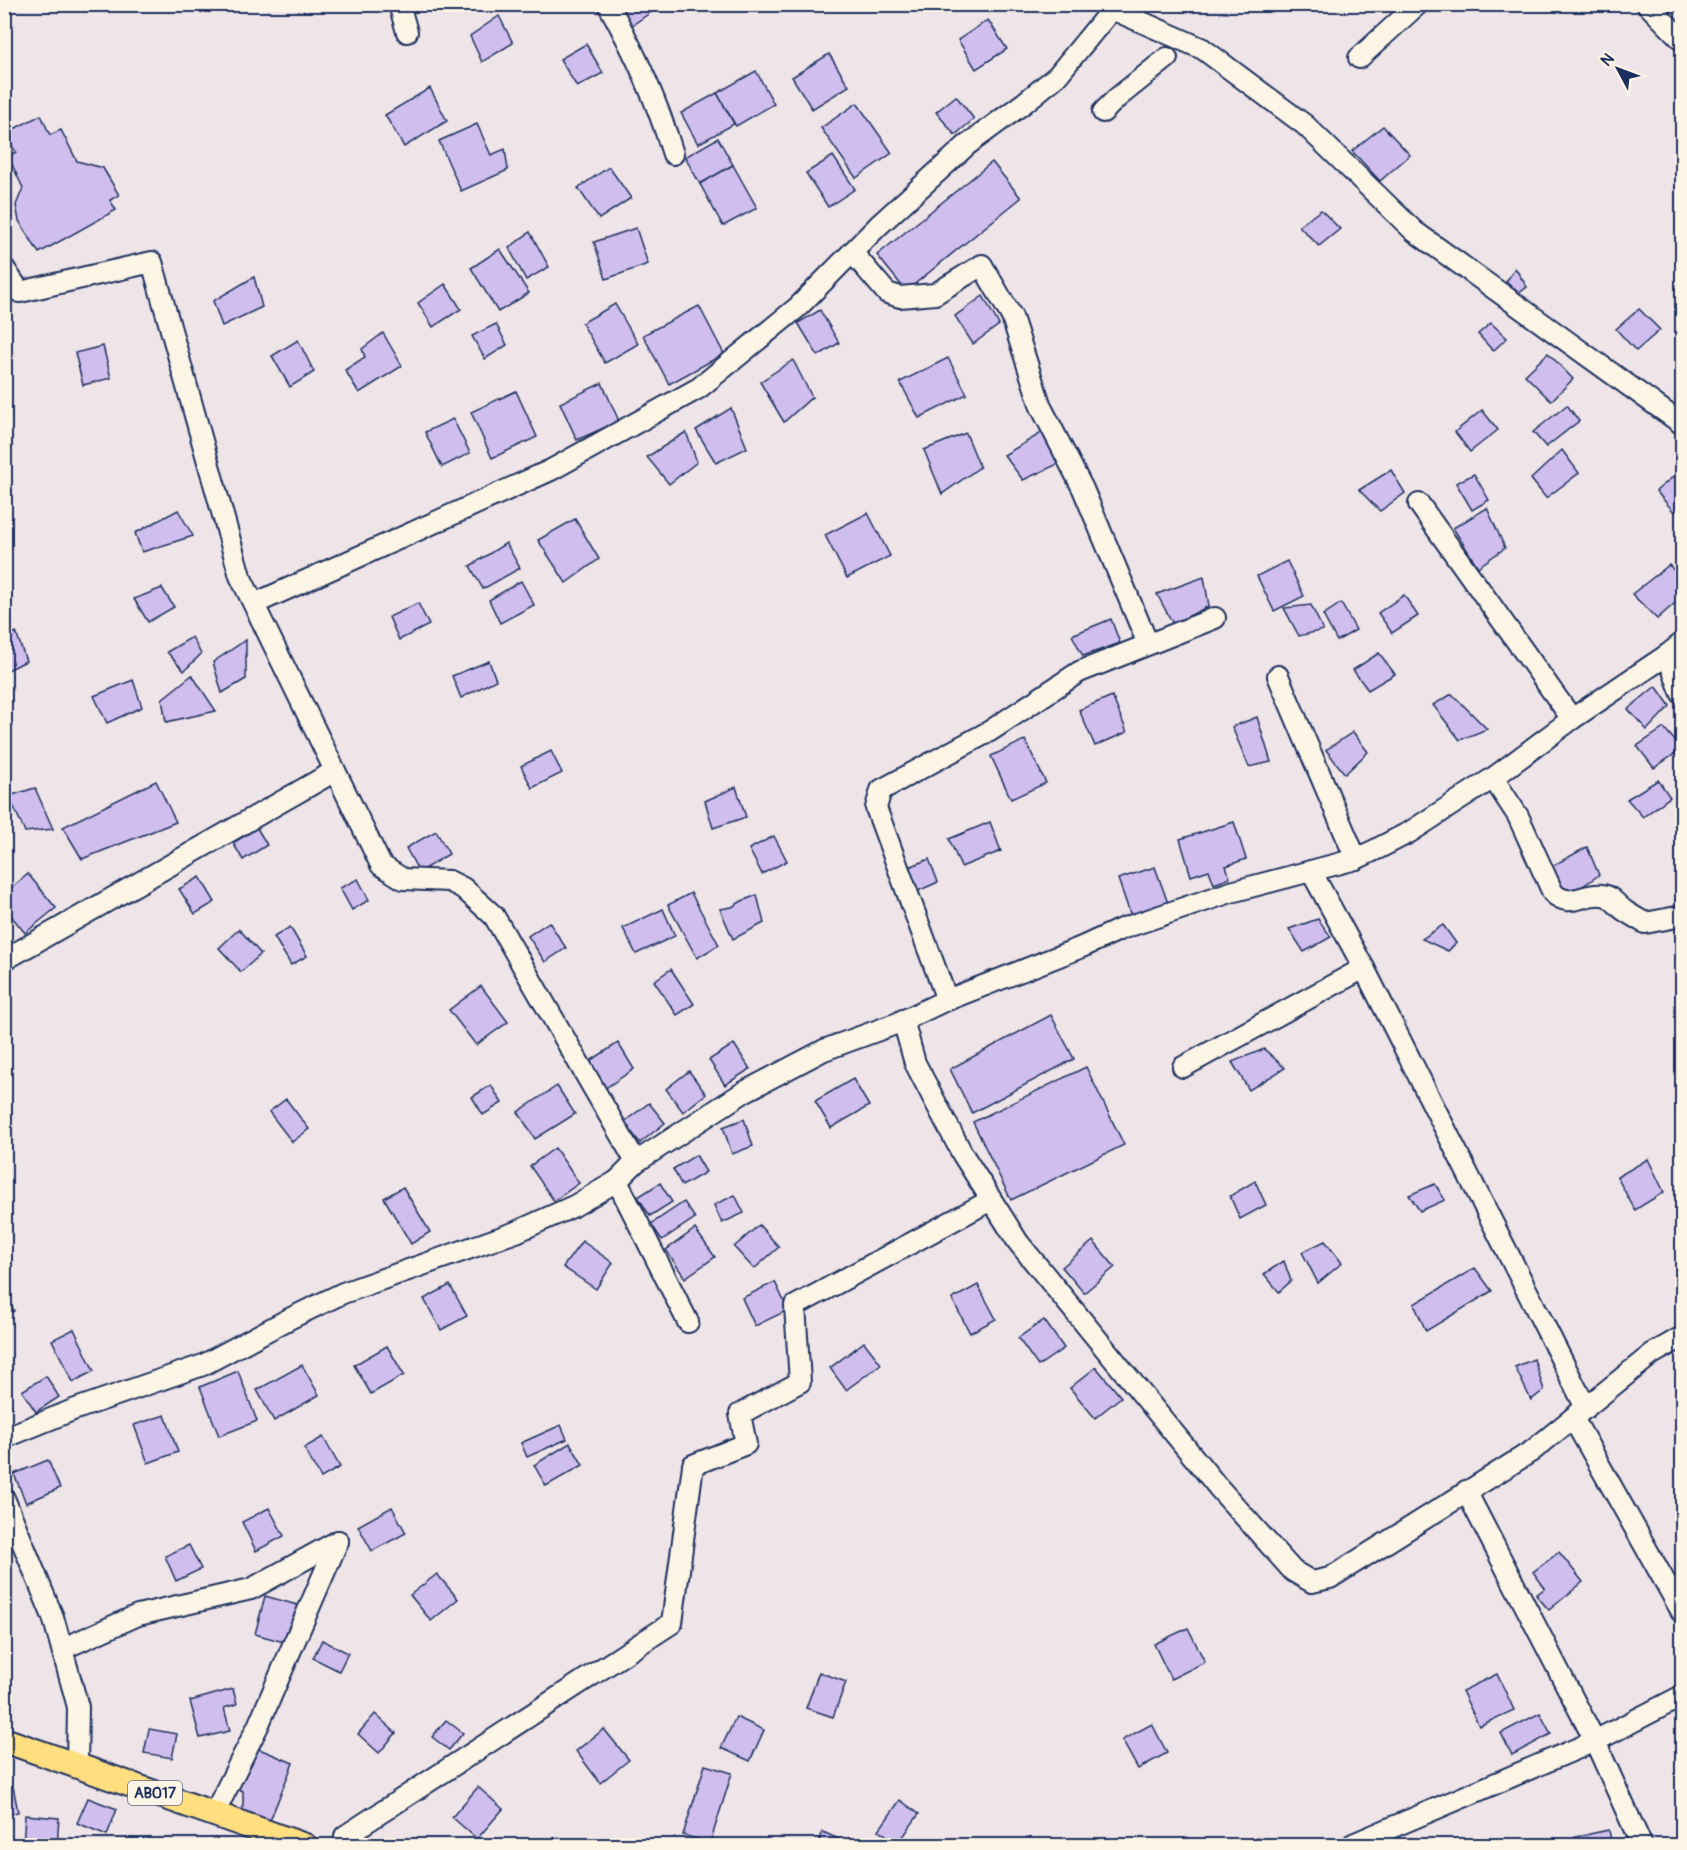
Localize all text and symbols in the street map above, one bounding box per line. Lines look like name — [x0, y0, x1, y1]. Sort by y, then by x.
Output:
north arrow — [1588, 39, 1648, 99]
text: N — [1596, 49, 1619, 70]
road number: AB017 — [128, 1781, 182, 1805]

